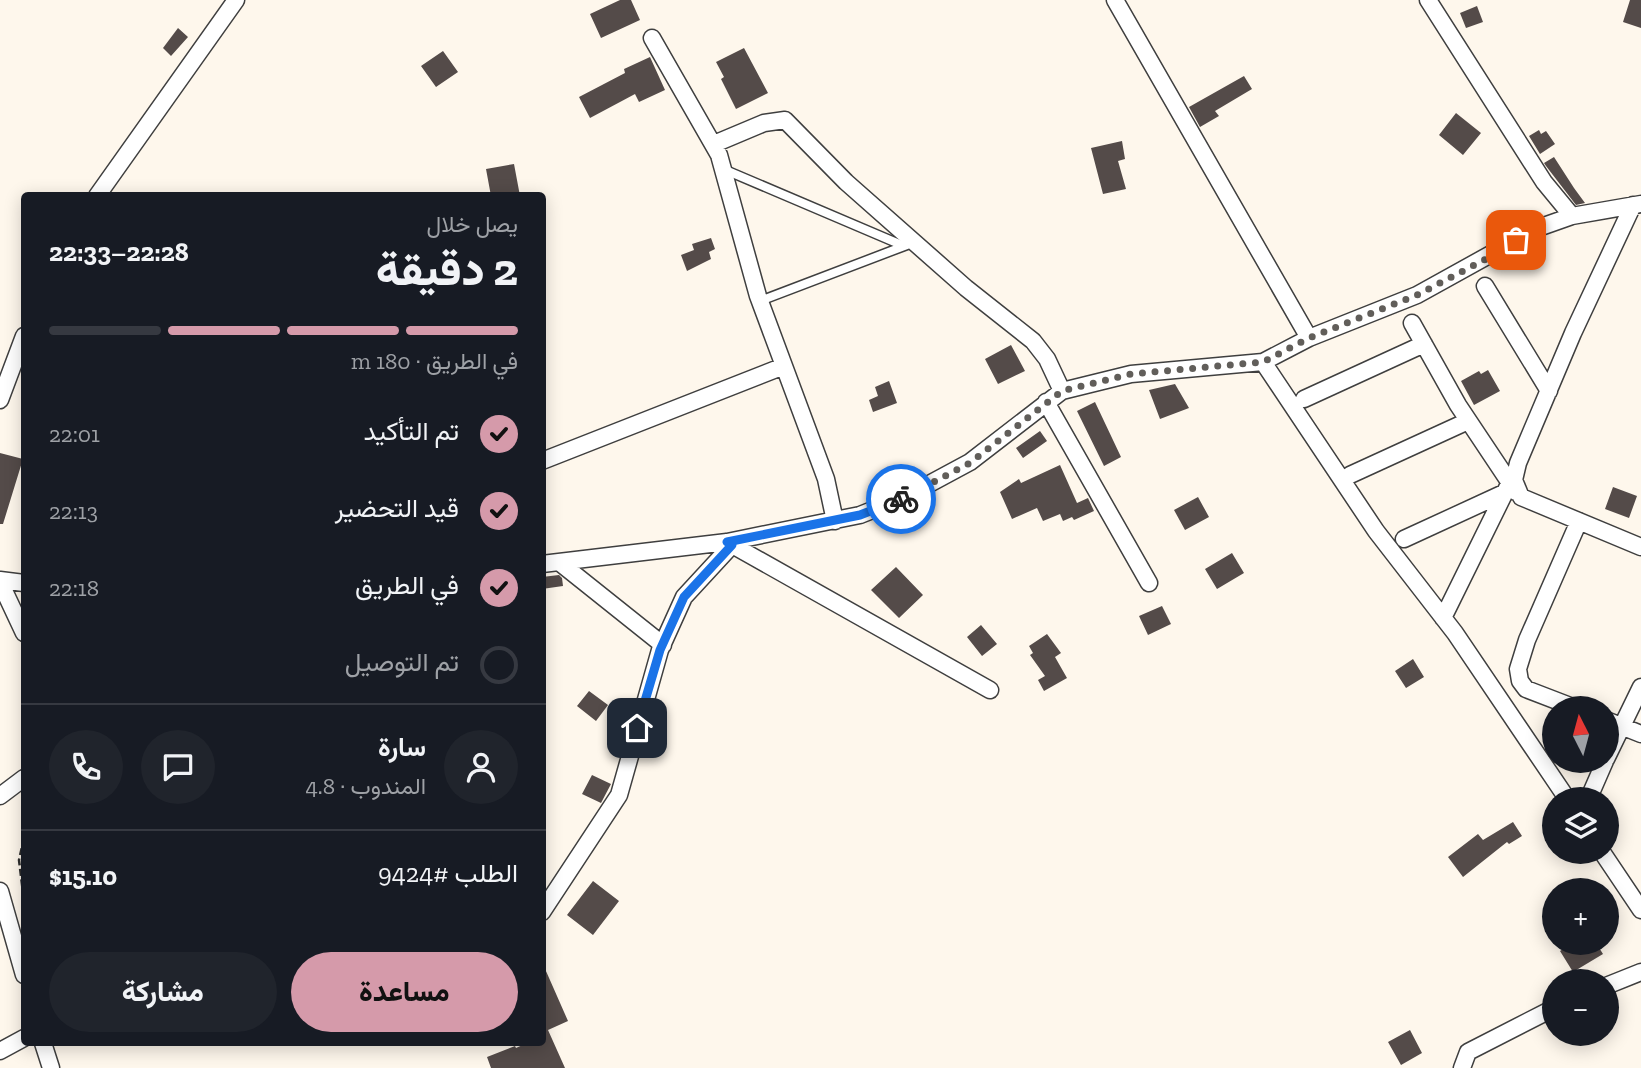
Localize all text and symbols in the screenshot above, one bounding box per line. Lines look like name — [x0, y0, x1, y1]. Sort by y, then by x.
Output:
text: يصل خلال — [426, 210, 518, 238]
pin — [1486, 210, 1546, 270]
icon: bag — [1497, 221, 1535, 259]
text: 22:28–22:33 — [49, 236, 189, 268]
text: 2 دقيقة — [376, 242, 518, 297]
text: في الطريق · 180 m — [351, 347, 518, 375]
text: تم التأكيد — [364, 415, 459, 447]
icon: check — [480, 415, 518, 453]
text: 22:01 — [49, 420, 100, 448]
courier — [866, 464, 936, 534]
icon: bike — [882, 480, 920, 518]
text: قيد التحضير — [335, 492, 459, 524]
icon: check — [480, 492, 518, 530]
text: 22:13 — [49, 497, 98, 525]
text: في الطريق — [355, 569, 459, 601]
icon: check — [480, 569, 518, 607]
text: 22:18 — [49, 574, 99, 602]
text: تم التوصيل — [345, 646, 459, 678]
north arrow — [1542, 696, 1619, 774]
map controls — [1542, 696, 1619, 1046]
pin — [607, 698, 667, 758]
icon: home — [618, 709, 656, 747]
button: phone — [49, 730, 123, 804]
button: chat — [141, 730, 215, 804]
button: person — [444, 730, 518, 804]
text: سارة — [378, 731, 426, 763]
text: المندوب · 4.8 — [305, 772, 426, 800]
button: layers — [1542, 787, 1619, 864]
text: الطلب #9424 — [378, 857, 518, 889]
text: $15.10 — [49, 860, 117, 892]
button: + — [1542, 878, 1619, 955]
button: مشاركة — [49, 952, 277, 1032]
button: مساعدة — [291, 952, 518, 1032]
button: − — [1542, 969, 1619, 1046]

